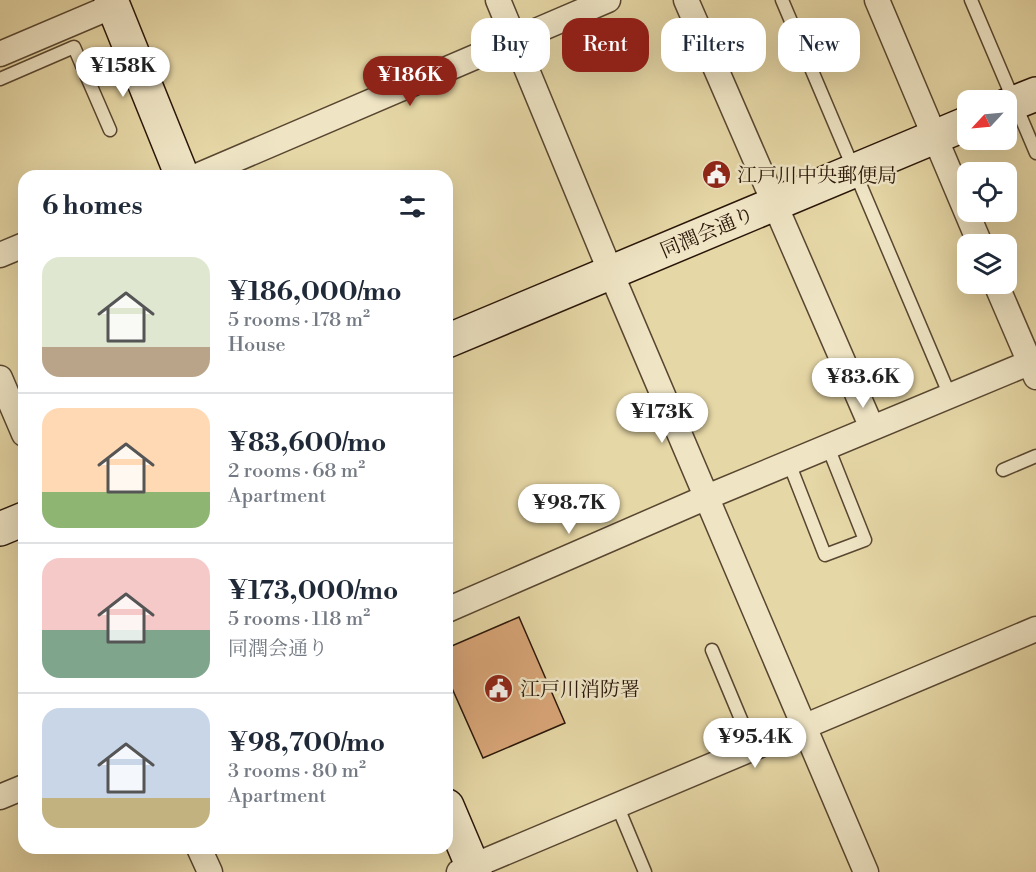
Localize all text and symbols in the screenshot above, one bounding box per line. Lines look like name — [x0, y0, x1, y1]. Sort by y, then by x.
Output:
chip: Buy — [471, 18, 550, 72]
chip: Rent — [562, 18, 649, 72]
chip: Filters — [661, 18, 766, 72]
chip: New — [778, 18, 860, 72]
pin: ¥158K — [81, 47, 165, 98]
text: ¥158K — [90, 54, 156, 79]
pin: ¥186K — [368, 56, 452, 107]
text: ¥186K — [377, 63, 443, 88]
north arrow — [957, 90, 1017, 150]
map controls — [957, 90, 1017, 294]
public building icon: 江戸川中央郵便局 — [700, 159, 732, 191]
button: locate — [957, 162, 1017, 222]
place label: 江戸川中央郵便局 — [737, 164, 897, 189]
text: 6 homes — [42, 190, 143, 222]
icon: filters — [396, 190, 429, 223]
street label: 同潤会通り — [657, 202, 758, 264]
button: layers — [957, 234, 1017, 294]
text: ¥186,000/mo — [228, 276, 402, 308]
icon: home — [90, 281, 162, 353]
text: 5 rooms · 178 m² — [228, 308, 370, 333]
text: House — [228, 333, 286, 358]
pin: ¥83.6K — [814, 358, 912, 409]
text: ¥83.6K — [826, 365, 900, 390]
pin: ¥173K — [620, 393, 704, 444]
text: ¥173K — [630, 400, 694, 425]
text: ¥83,600/mo — [228, 427, 386, 459]
icon: home — [90, 432, 162, 504]
text: 2 rooms · 68 m² — [228, 459, 365, 484]
text: Apartment — [228, 484, 326, 509]
pin: ¥98.7K — [520, 484, 618, 535]
text: ¥98.7K — [532, 491, 606, 516]
text: ¥173,000/mo — [228, 575, 398, 607]
icon: home — [90, 582, 162, 654]
text: 5 rooms · 118 m² — [228, 607, 370, 632]
text: 同潤会通り — [228, 637, 328, 662]
public building icon: 江戸川消防署 — [483, 673, 515, 705]
place label: 江戸川消防署 — [520, 678, 640, 703]
pin: ¥95.4K — [706, 718, 804, 769]
text: ¥95.4K — [717, 725, 793, 750]
text: ¥98,700/mo — [228, 727, 385, 759]
icon: home — [90, 732, 162, 804]
text: 3 rooms · 80 m² — [228, 759, 366, 784]
text: Apartment — [228, 784, 326, 809]

